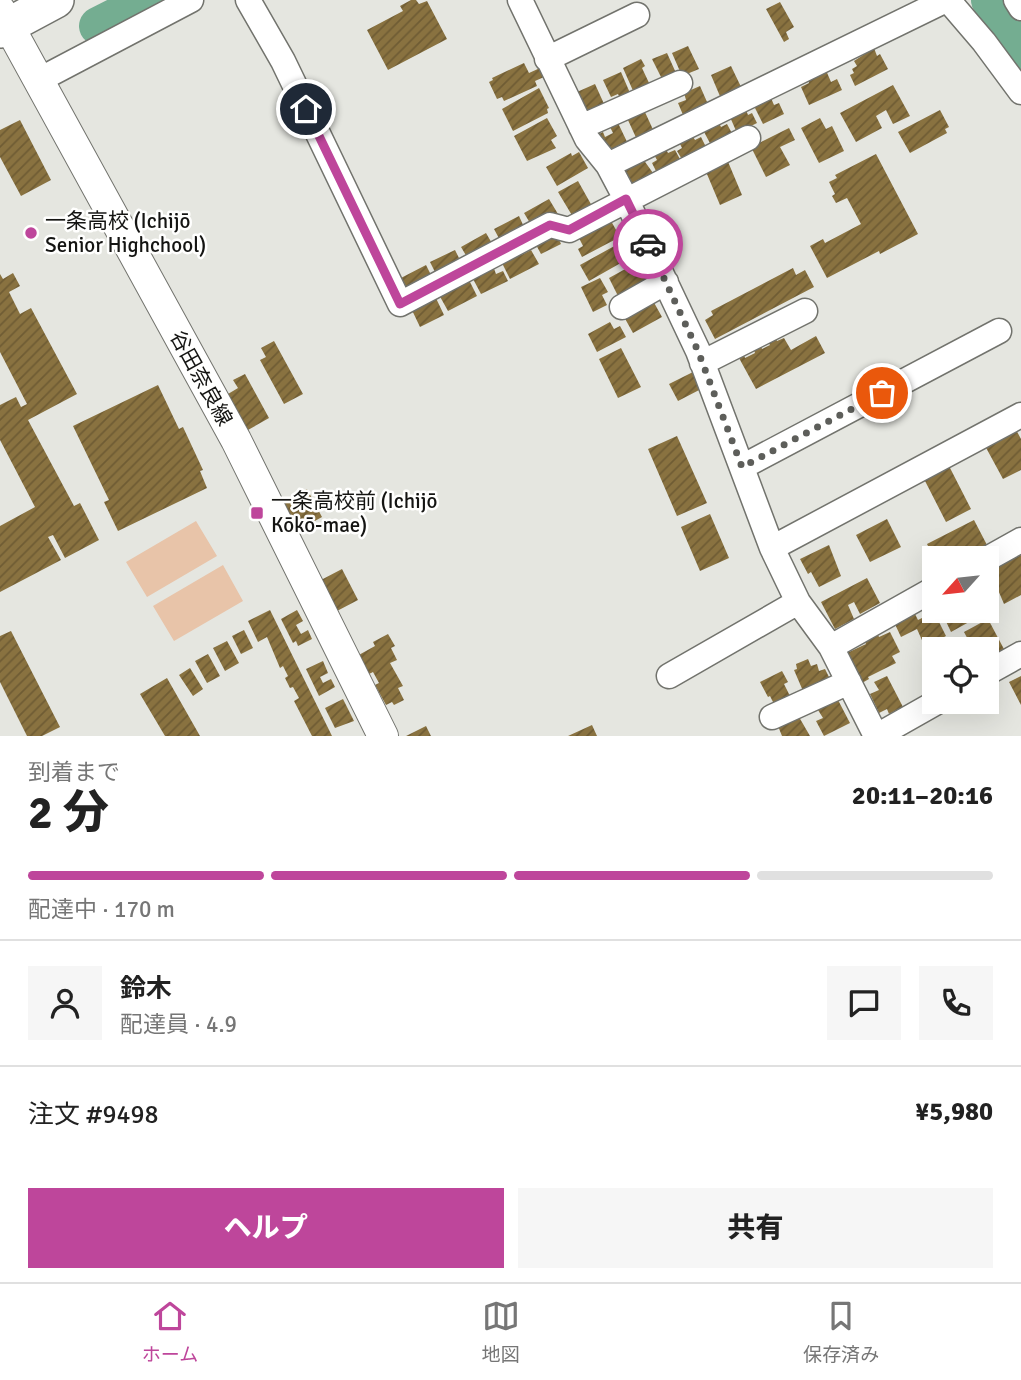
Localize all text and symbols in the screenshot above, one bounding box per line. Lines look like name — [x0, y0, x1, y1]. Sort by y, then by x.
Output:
pin — [276, 79, 336, 139]
icon: home — [287, 90, 325, 128]
place label: 一条高校 (Ichijō Senior Highchool) — [45, 208, 206, 258]
courier — [613, 209, 683, 279]
marker: 一条高校 (Ichijō Senior Highchool) — [23, 225, 39, 241]
icon: car — [629, 225, 667, 263]
street label: 谷田奈良線 — [164, 326, 238, 430]
pin — [852, 363, 912, 423]
icon: bag — [863, 374, 901, 412]
place label: 一条高校前 (Ichijō Kōkō-mae) — [271, 488, 438, 538]
marker: 一条高校前 (Ichijō Kōkō-mae) — [249, 505, 265, 521]
north arrow — [922, 546, 999, 623]
map controls — [922, 546, 999, 714]
button: locate — [922, 637, 999, 714]
text: 到着まで — [28, 758, 120, 787]
text: 20:11–20:16 — [852, 780, 993, 812]
text: 2 分 — [28, 785, 109, 841]
text: 配達中 · 170 m — [28, 895, 175, 924]
button: person — [28, 966, 102, 1040]
button: chat — [827, 966, 901, 1040]
button: phone — [919, 966, 993, 1040]
text: 鈴木 — [120, 973, 172, 1005]
text: 配達員 · 4.9 — [120, 1010, 237, 1039]
text: ¥5,980 — [915, 1096, 993, 1128]
text: 注文 #9498 — [28, 1099, 159, 1131]
button: ヘルプ — [28, 1188, 504, 1268]
button: 共有 — [518, 1188, 993, 1268]
tab: ホーム — [142, 1297, 198, 1367]
tab: 地図 — [482, 1297, 520, 1367]
tab: 保存済み — [803, 1297, 879, 1367]

